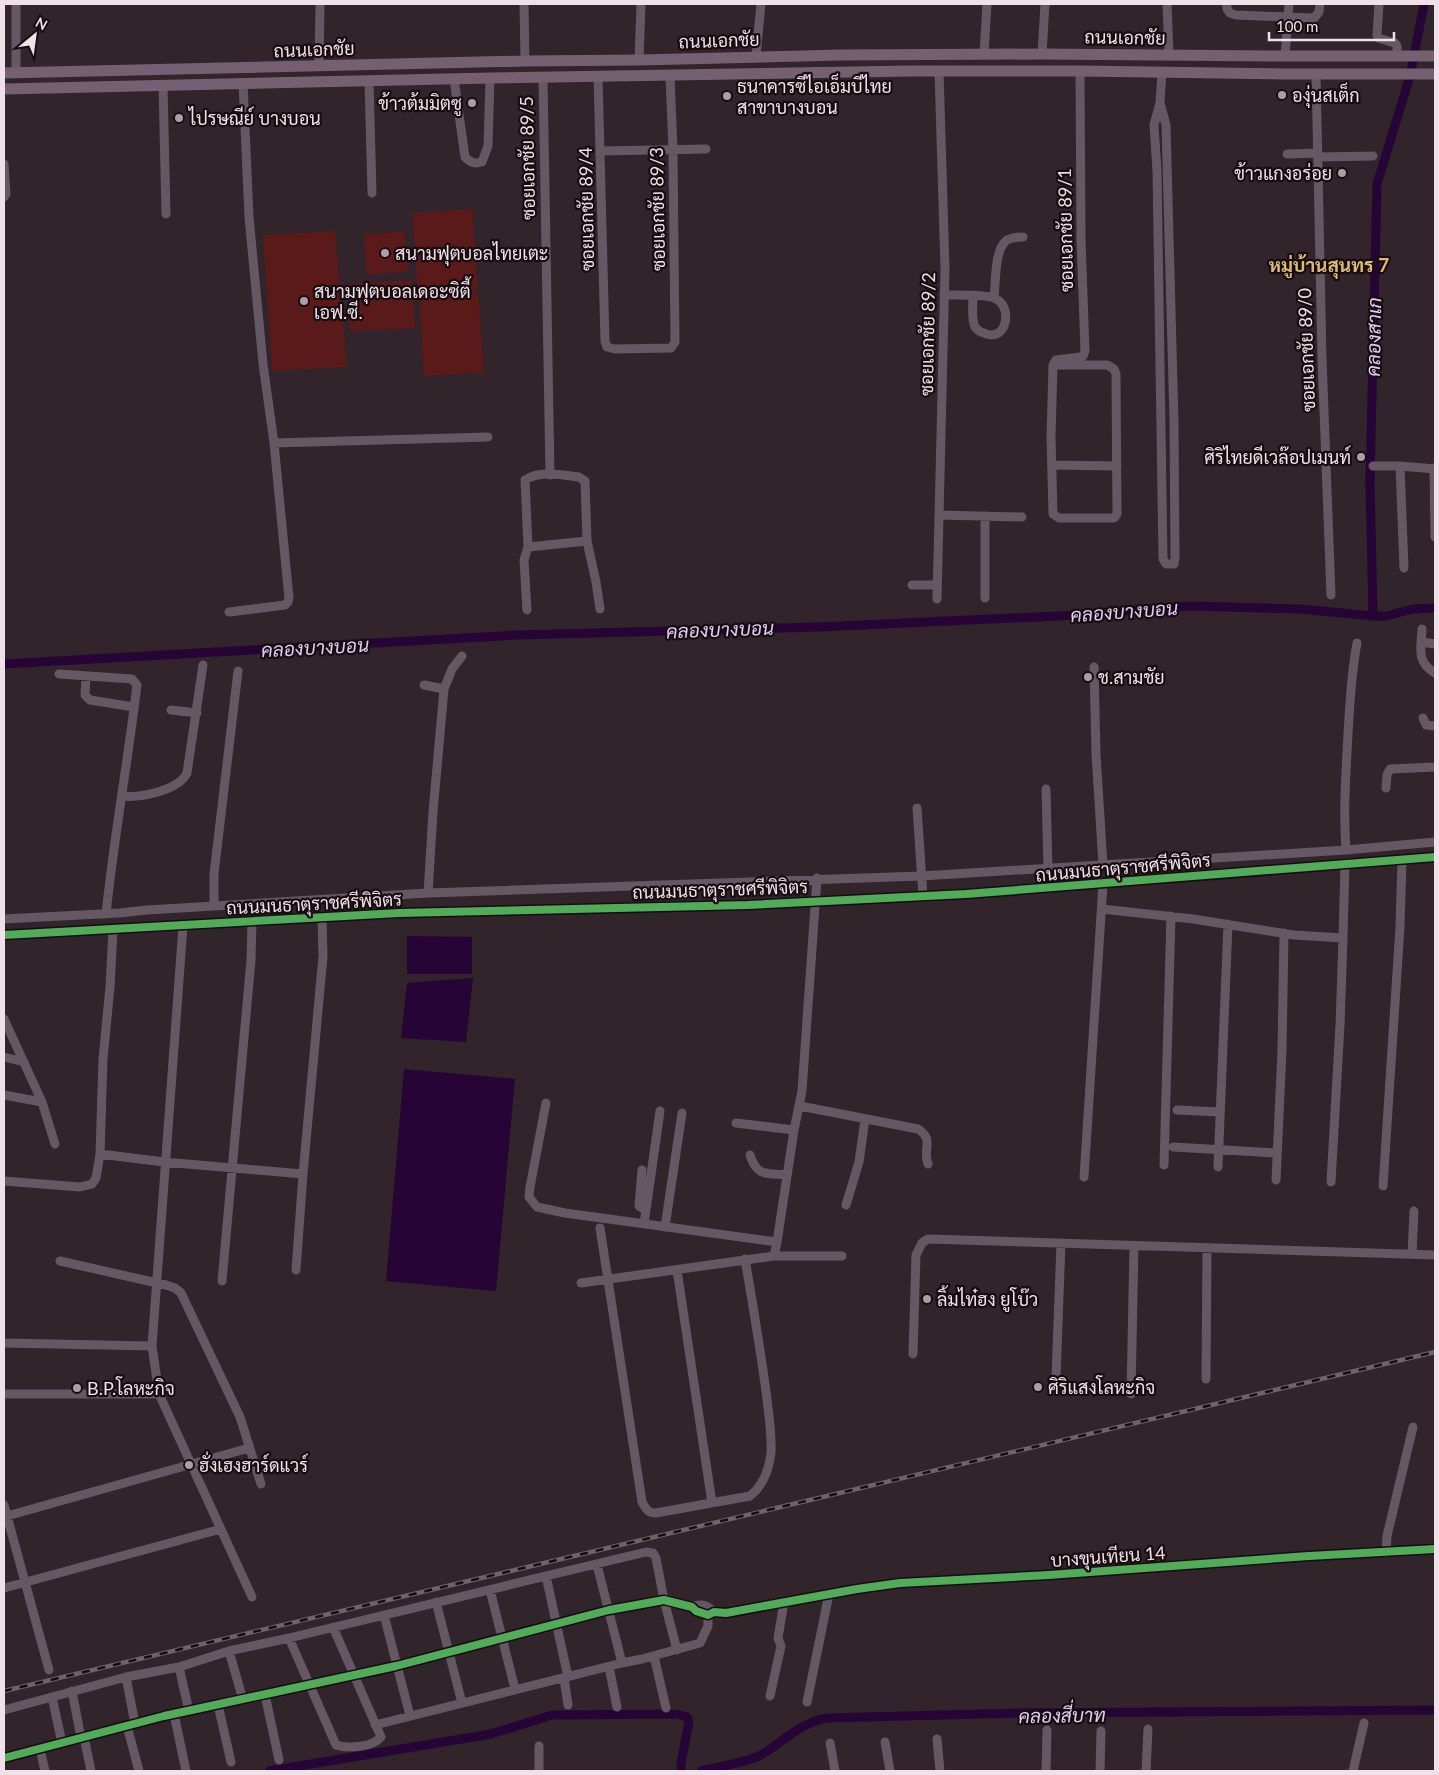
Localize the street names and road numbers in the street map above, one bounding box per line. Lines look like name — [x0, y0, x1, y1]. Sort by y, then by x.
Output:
street label: ถนนเอกชัย — [1084, 25, 1166, 49]
street label: ถนนเอกชัย — [678, 28, 760, 52]
street label: ถนนเอกชัย — [273, 37, 355, 61]
street label: ซอยเอกชัย 89/5 — [515, 96, 539, 220]
street label: ซอยเอกชัย 89/4 — [574, 147, 598, 271]
street label: ซอยเอกชัย 89/3 — [645, 147, 669, 271]
street label: ซอยเอกชัย 89/1 — [1053, 168, 1077, 292]
street label: ซอยเอกชัย 89/2 — [915, 272, 939, 396]
street label: ซอยเอกชัย 89/0 — [1293, 288, 1319, 412]
street label: ถนนมนธาตุราชศรีพิจิตร — [1034, 847, 1212, 888]
street label: ถนนมนธาตุราชศรีพิจิตร — [632, 874, 809, 905]
street label: ถนนมนธาตุราชศรีพิจิตร — [226, 886, 403, 921]
street label: บางขุนเทียน 14 — [1050, 1540, 1166, 1573]

